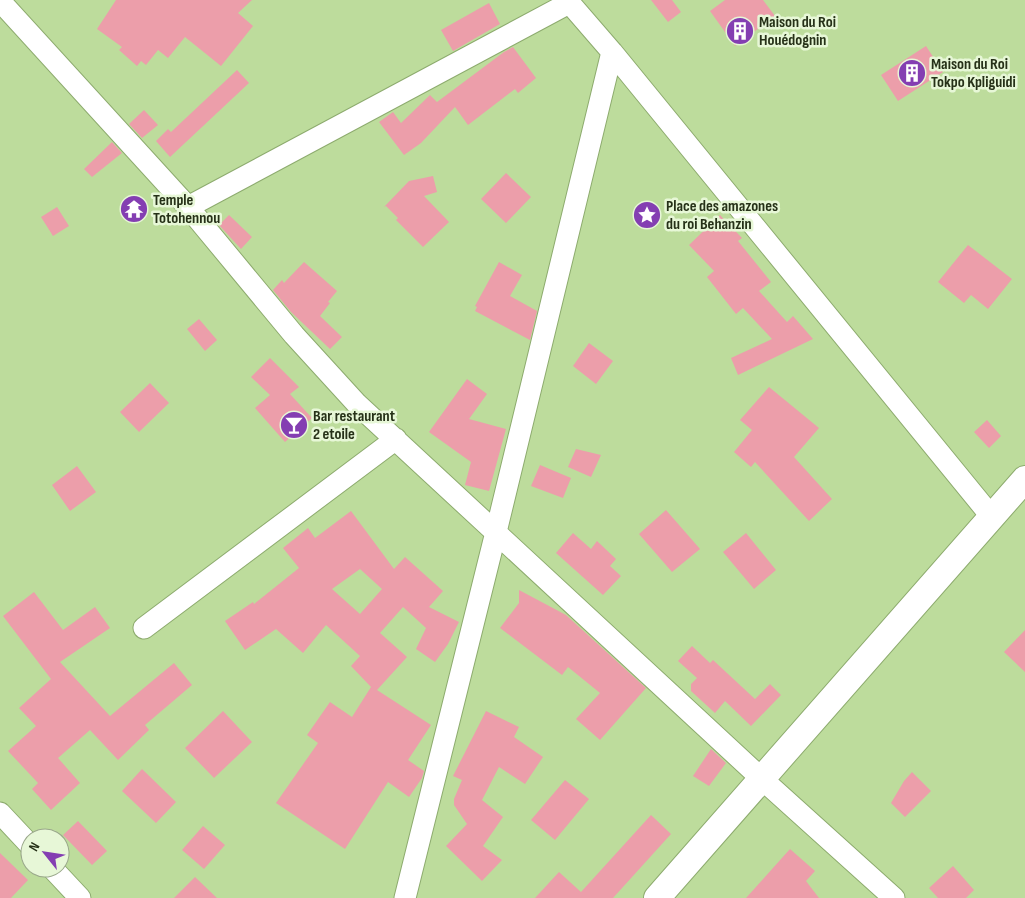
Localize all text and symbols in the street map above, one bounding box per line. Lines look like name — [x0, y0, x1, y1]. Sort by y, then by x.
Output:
place label: Maison du Roi Houédognin — [759, 13, 836, 50]
building icon: Maison du Roi Houédognin — [725, 16, 755, 46]
place label: Maison du Roi Tokpo Kpliguidi — [931, 55, 1016, 92]
building icon: Maison du Roi Tokpo Kpliguidi — [897, 58, 927, 88]
place label: Temple Totohennou — [153, 191, 220, 228]
temple icon: Temple Totohennou — [119, 194, 149, 224]
place label: Place des amazones du roi Behanzin — [666, 197, 778, 234]
place icon: Place des amazones du roi Behanzin — [632, 200, 662, 230]
place label: Bar restaurant 2 etoile — [313, 407, 395, 444]
bar icon: Bar restaurant 2 etoile — [279, 410, 309, 440]
north arrow — [20, 828, 70, 878]
text: N — [25, 839, 43, 854]

